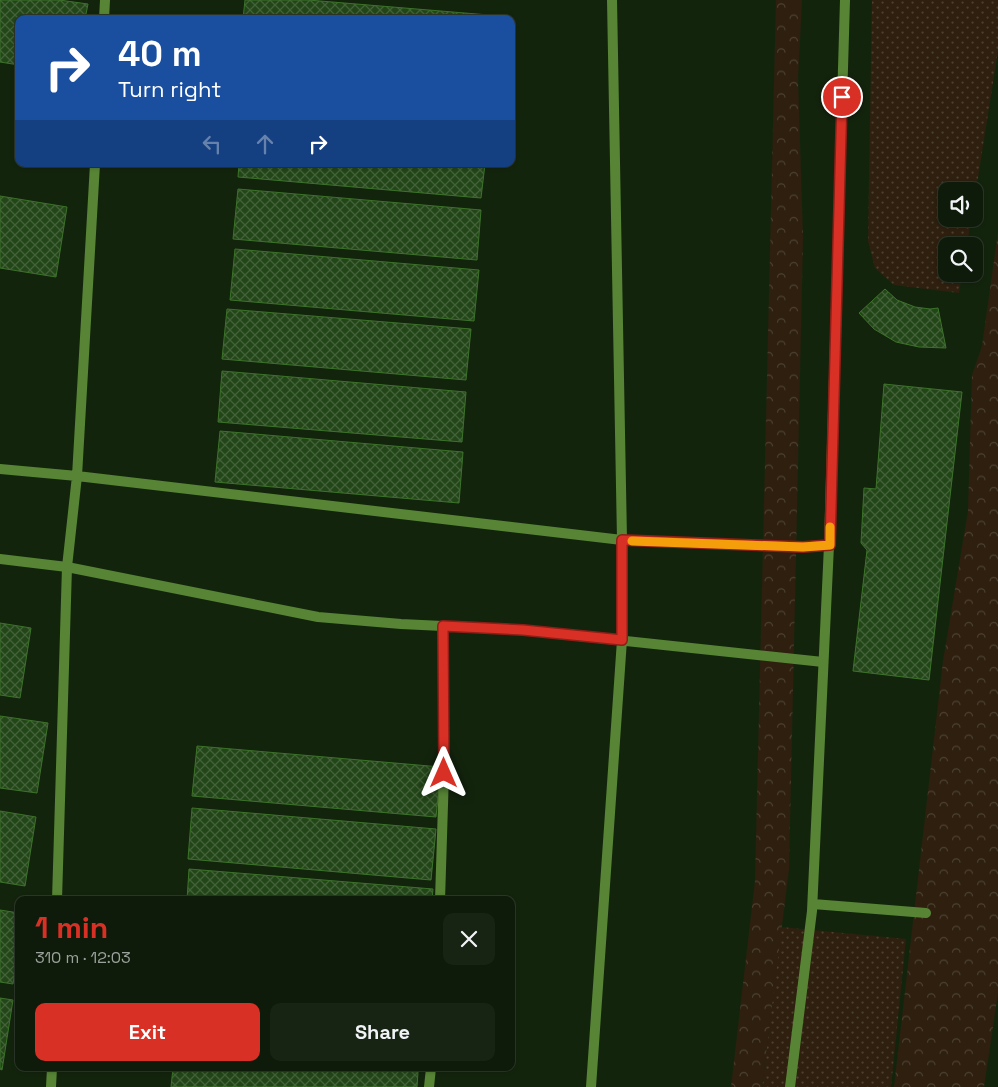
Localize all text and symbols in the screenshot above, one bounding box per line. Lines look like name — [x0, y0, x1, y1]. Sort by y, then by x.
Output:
text: 40 m — [118, 32, 202, 76]
icon: right — [35, 35, 100, 100]
text: Turn right — [118, 75, 221, 103]
pin — [821, 76, 863, 118]
icon: arrive — [828, 83, 856, 111]
icon: left — [198, 130, 226, 158]
icon: ahead — [251, 130, 279, 158]
icon: right — [304, 130, 332, 158]
map controls — [938, 182, 983, 282]
button: sound — [938, 182, 983, 227]
button: search — [938, 237, 983, 282]
position arrow — [417, 746, 469, 798]
text: 1 min — [35, 908, 108, 947]
button: close — [443, 913, 495, 965]
text: 310 m · 12:03 — [35, 947, 131, 968]
button: Exit — [35, 1003, 260, 1061]
button: Share — [270, 1003, 495, 1061]

